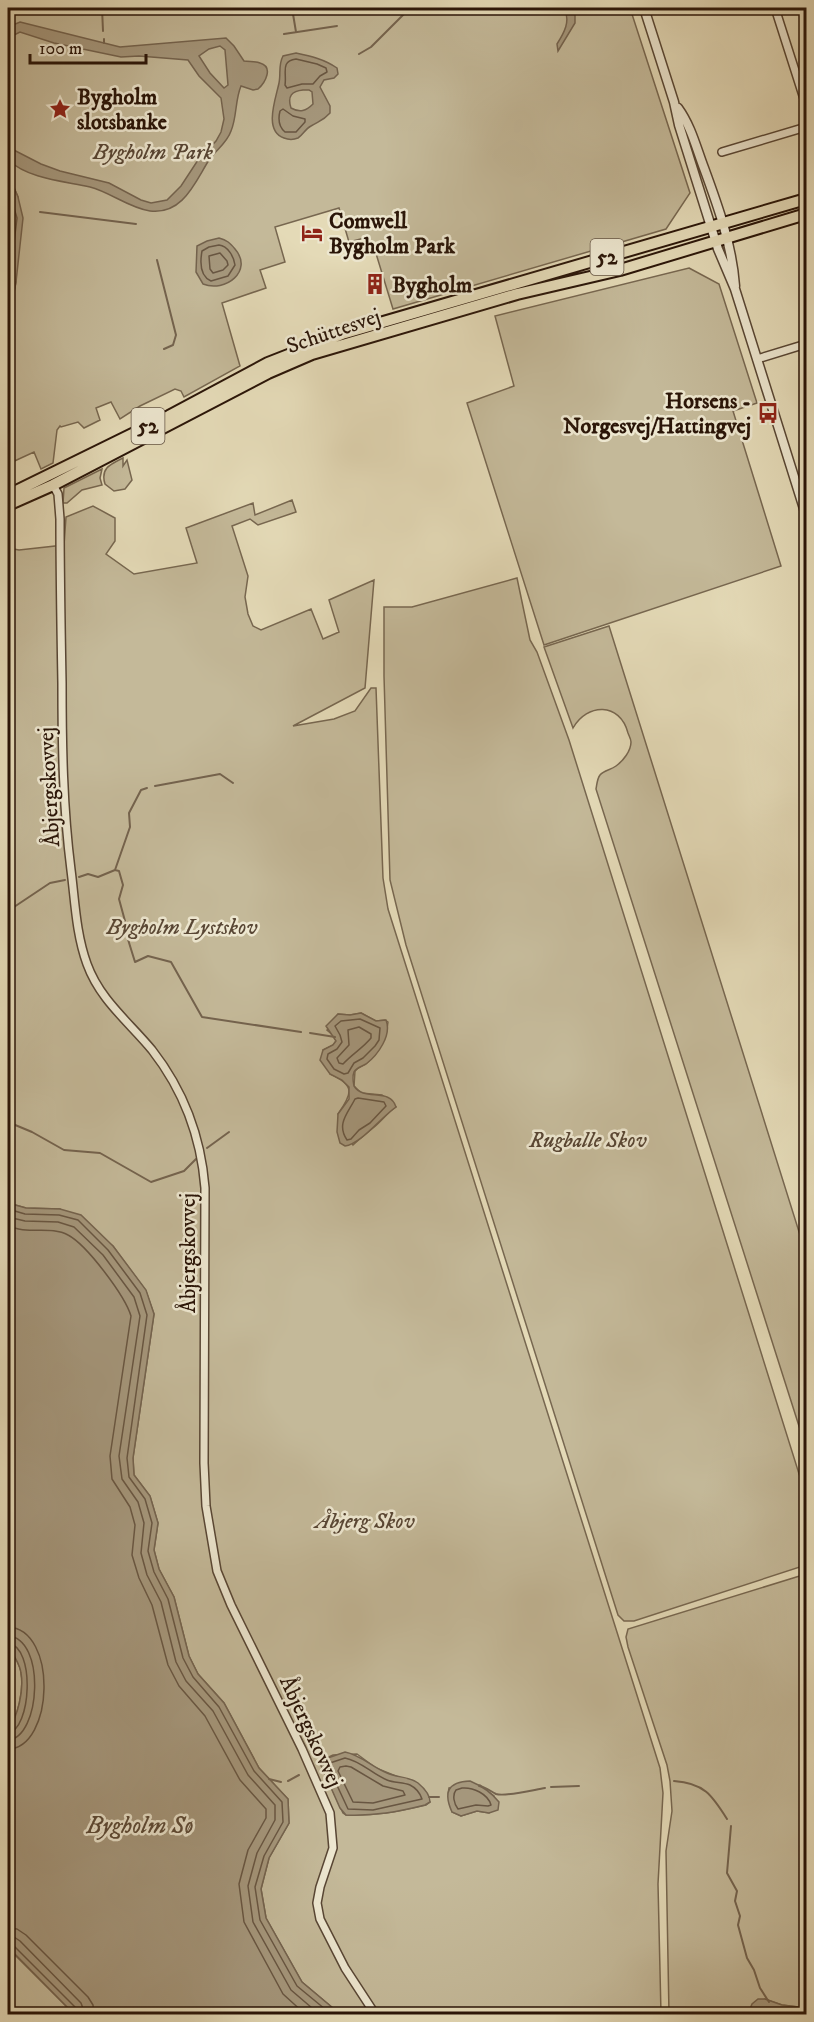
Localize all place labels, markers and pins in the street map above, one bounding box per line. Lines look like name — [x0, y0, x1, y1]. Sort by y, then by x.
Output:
place label: Bygholm slotsbanke — [77, 84, 167, 136]
place icon: Bygholm slotsbanke — [48, 97, 72, 121]
place label: Comwell Bygholm Park — [329, 208, 456, 260]
hotel icon: Comwell Bygholm Park — [300, 221, 324, 245]
building icon: Bygholm — [363, 272, 387, 296]
place label: Bygholm — [392, 272, 473, 299]
place label: Horsens - Norgesvej/Hattingvej — [563, 388, 751, 441]
bus stop icon: Horsens - Norgesvej/Hattingvej — [756, 401, 780, 425]

